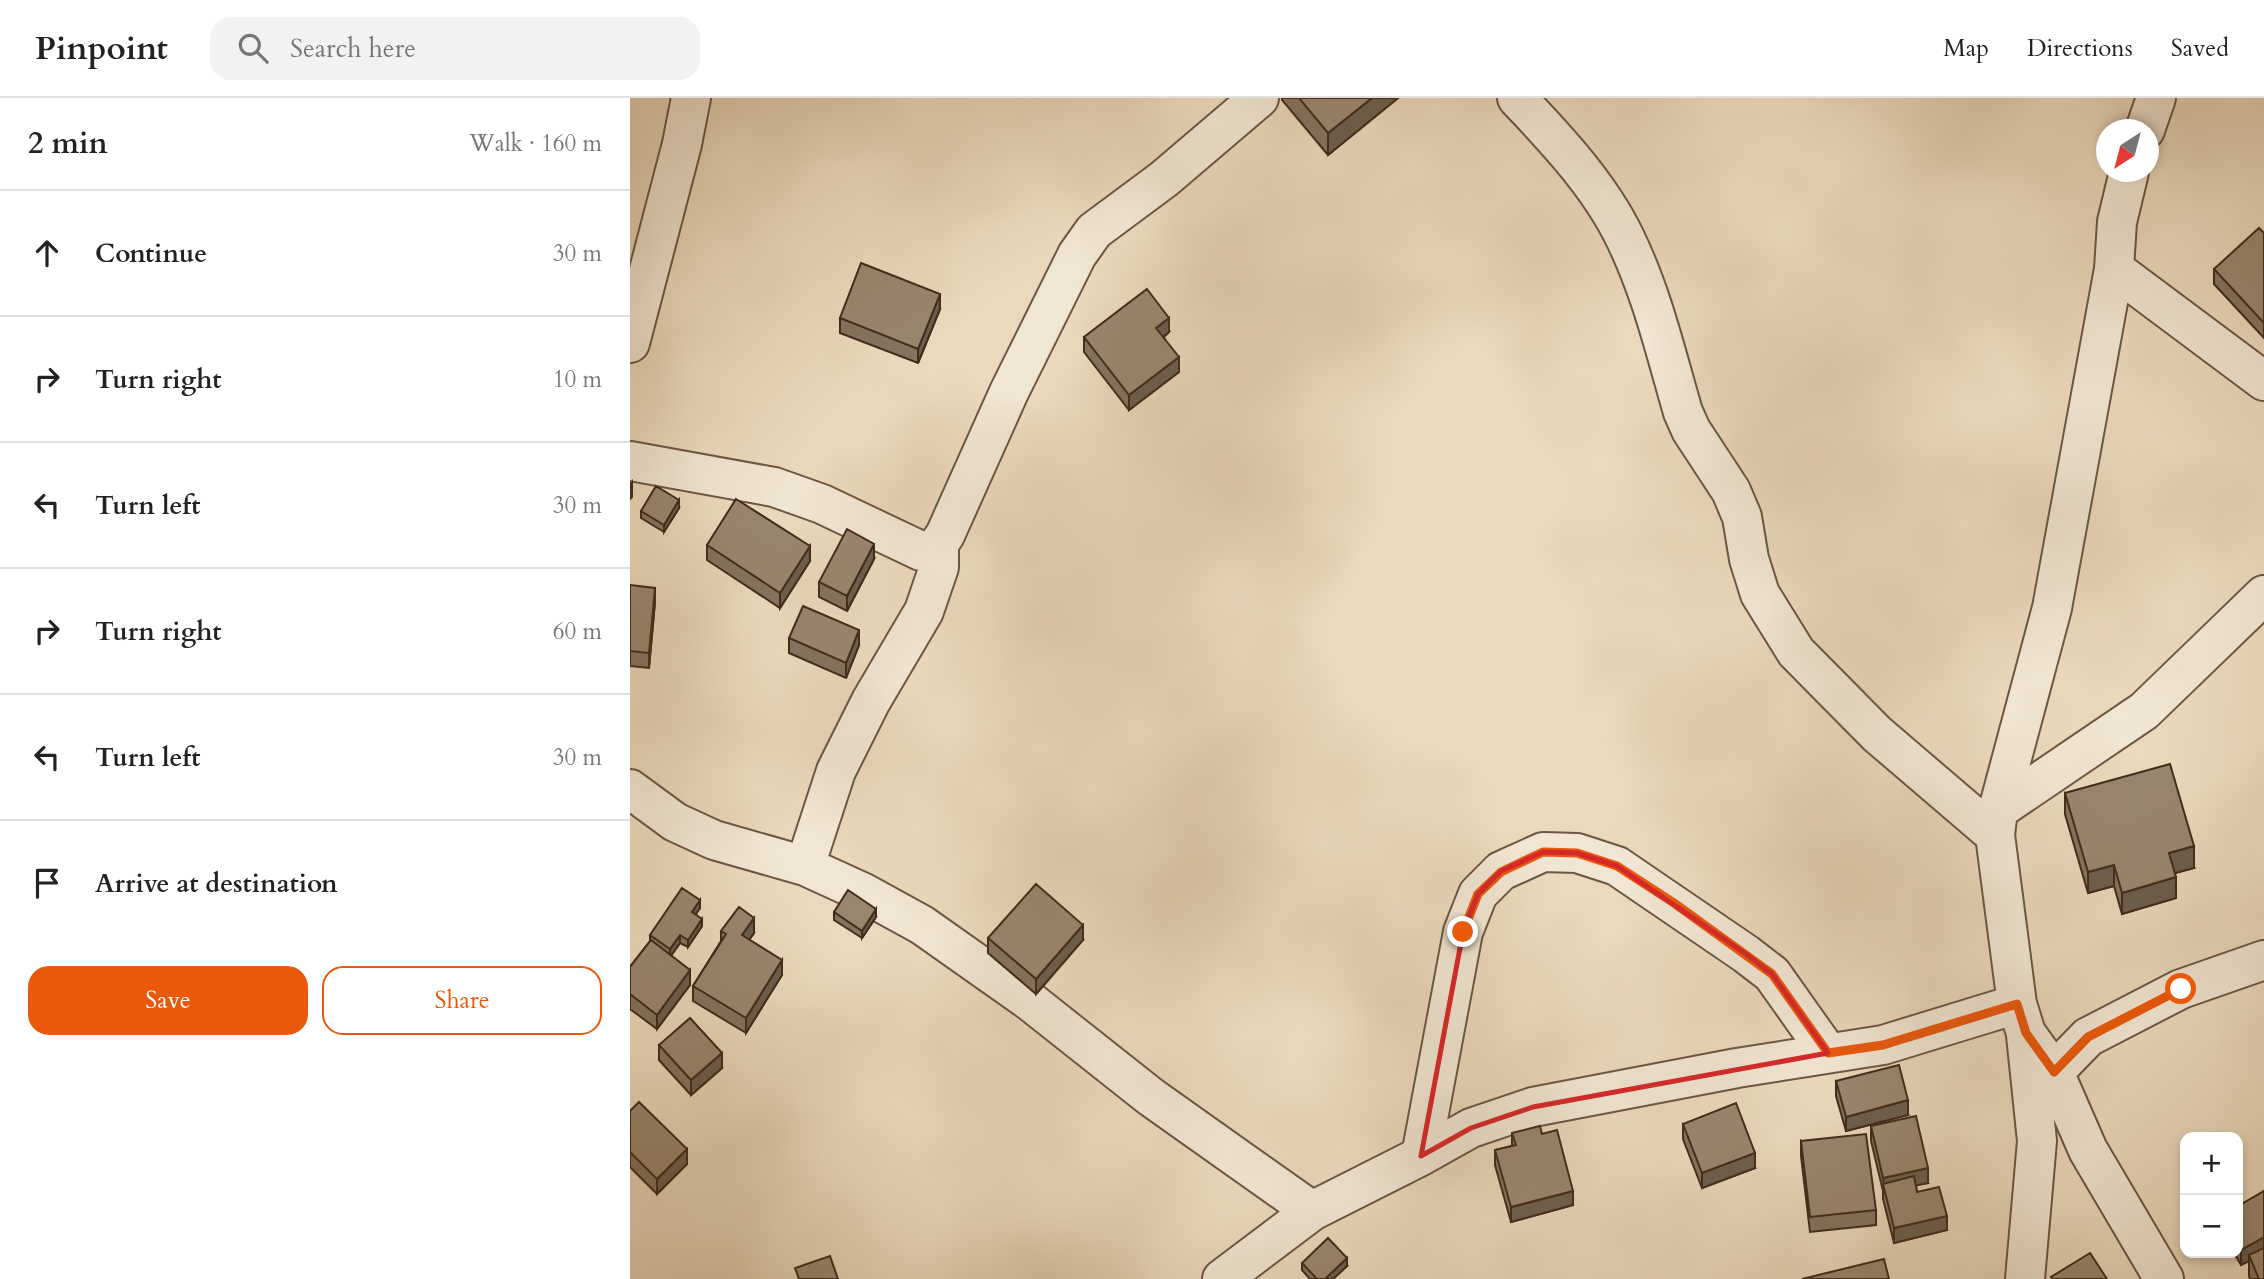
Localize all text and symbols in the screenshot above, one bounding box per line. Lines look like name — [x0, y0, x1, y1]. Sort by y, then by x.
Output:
search box — [210, 17, 700, 80]
text: Pinpoint — [35, 26, 168, 71]
icon: search — [234, 29, 272, 67]
text: Search here — [290, 31, 416, 66]
text: Map — [1943, 32, 1989, 65]
text: Directions — [2027, 32, 2133, 65]
text: Saved — [2171, 32, 2229, 65]
north arrow — [2096, 119, 2159, 182]
text: 2 min — [28, 123, 108, 164]
text: Walk · 160 m — [469, 128, 602, 159]
icon: ahead — [28, 234, 66, 272]
text: Continue — [95, 236, 207, 271]
text: 30 m — [553, 238, 602, 269]
icon: right — [28, 360, 66, 398]
text: Turn right — [95, 362, 222, 397]
text: 10 m — [553, 364, 602, 395]
icon: left — [28, 486, 66, 524]
text: Turn left — [95, 488, 200, 523]
text: 30 m — [553, 490, 602, 521]
icon: right — [28, 612, 66, 650]
text: Turn right — [95, 614, 222, 649]
text: 60 m — [553, 616, 602, 647]
icon: left — [28, 738, 66, 776]
text: Turn left — [95, 740, 200, 775]
text: 30 m — [553, 742, 602, 773]
icon: arrive — [28, 864, 66, 902]
text: Arrive at destination — [95, 866, 338, 901]
route end — [1447, 916, 1478, 947]
button: Save — [28, 966, 308, 1035]
button: Share — [322, 966, 602, 1035]
route start — [2165, 973, 2196, 1004]
map controls — [2180, 1132, 2243, 1258]
button: + — [2180, 1132, 2243, 1195]
button: − — [2180, 1195, 2243, 1258]

